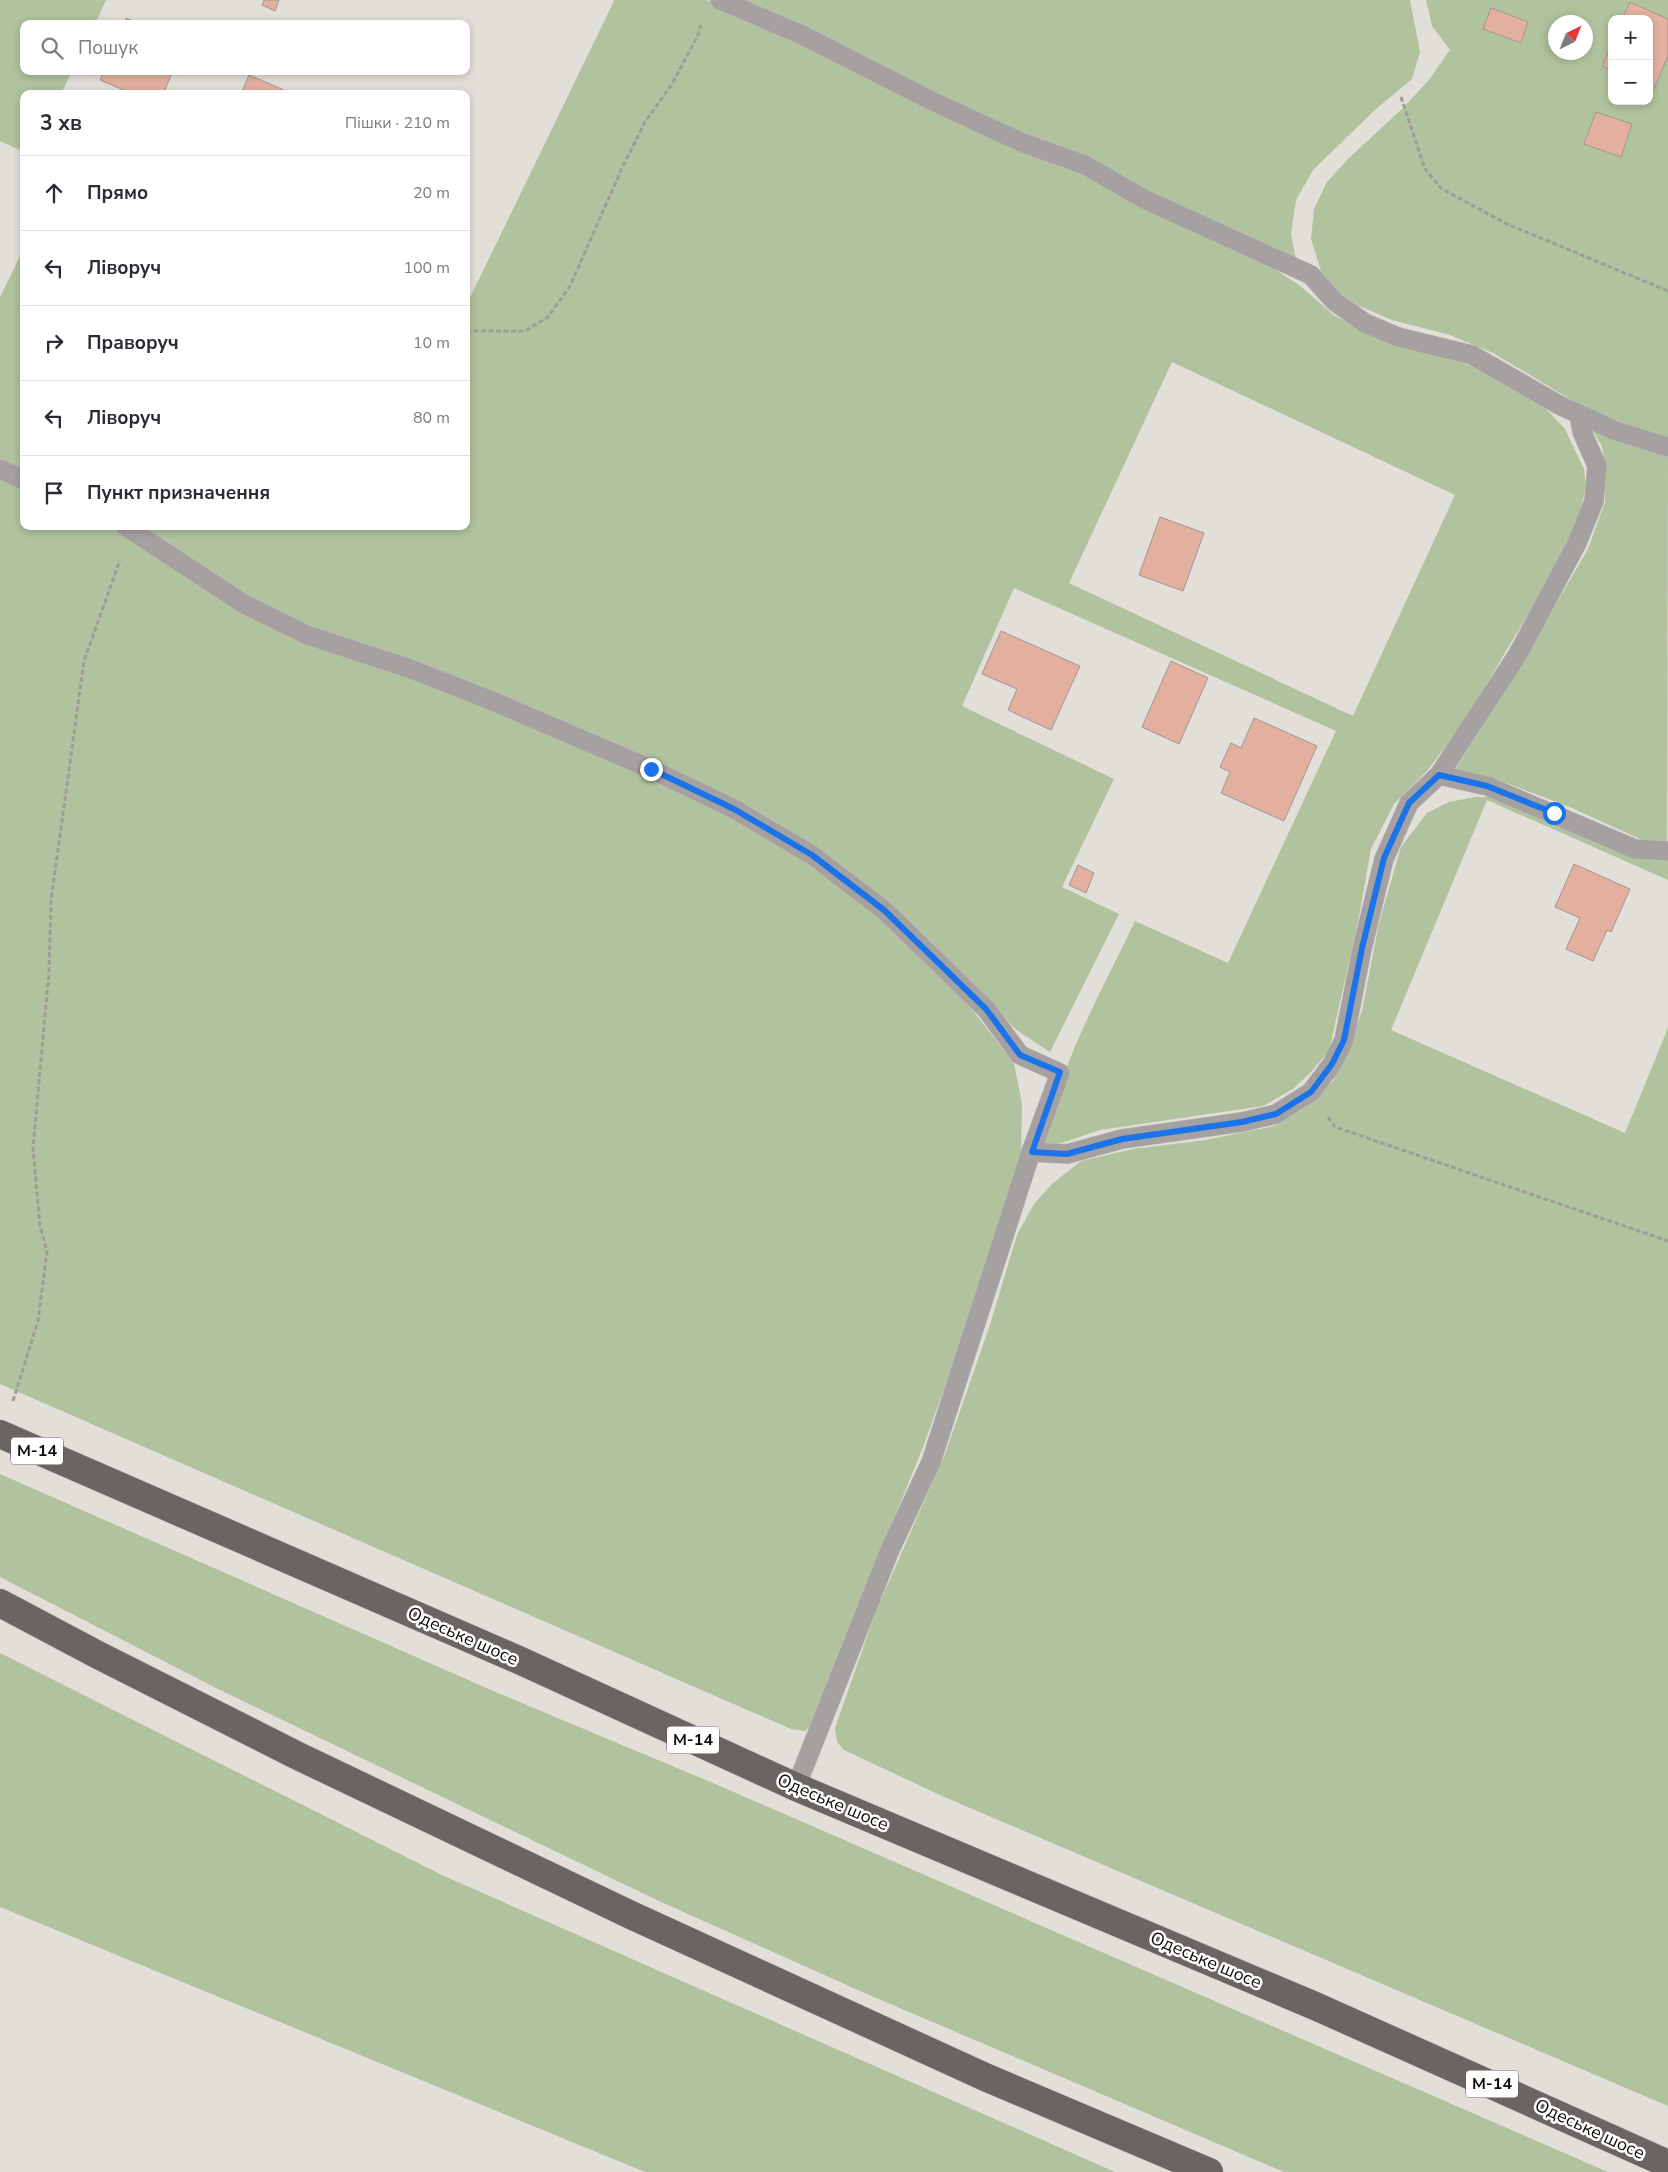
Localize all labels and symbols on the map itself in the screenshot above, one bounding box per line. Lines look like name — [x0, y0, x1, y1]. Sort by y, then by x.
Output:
north arrow — [1548, 15, 1593, 60]
route end — [640, 758, 663, 781]
route start — [1543, 802, 1566, 825]
road number: М-14 — [11, 1438, 63, 1464]
street label: Одеське шосе — [404, 1601, 522, 1671]
road number: М-14 — [667, 1726, 719, 1754]
street label: Одеське шосе — [774, 1768, 892, 1836]
street label: Одеське шосе — [1147, 1926, 1265, 1994]
road number: М-14 — [1466, 2070, 1518, 2098]
street label: Одеське шосе — [1531, 2093, 1649, 2165]

